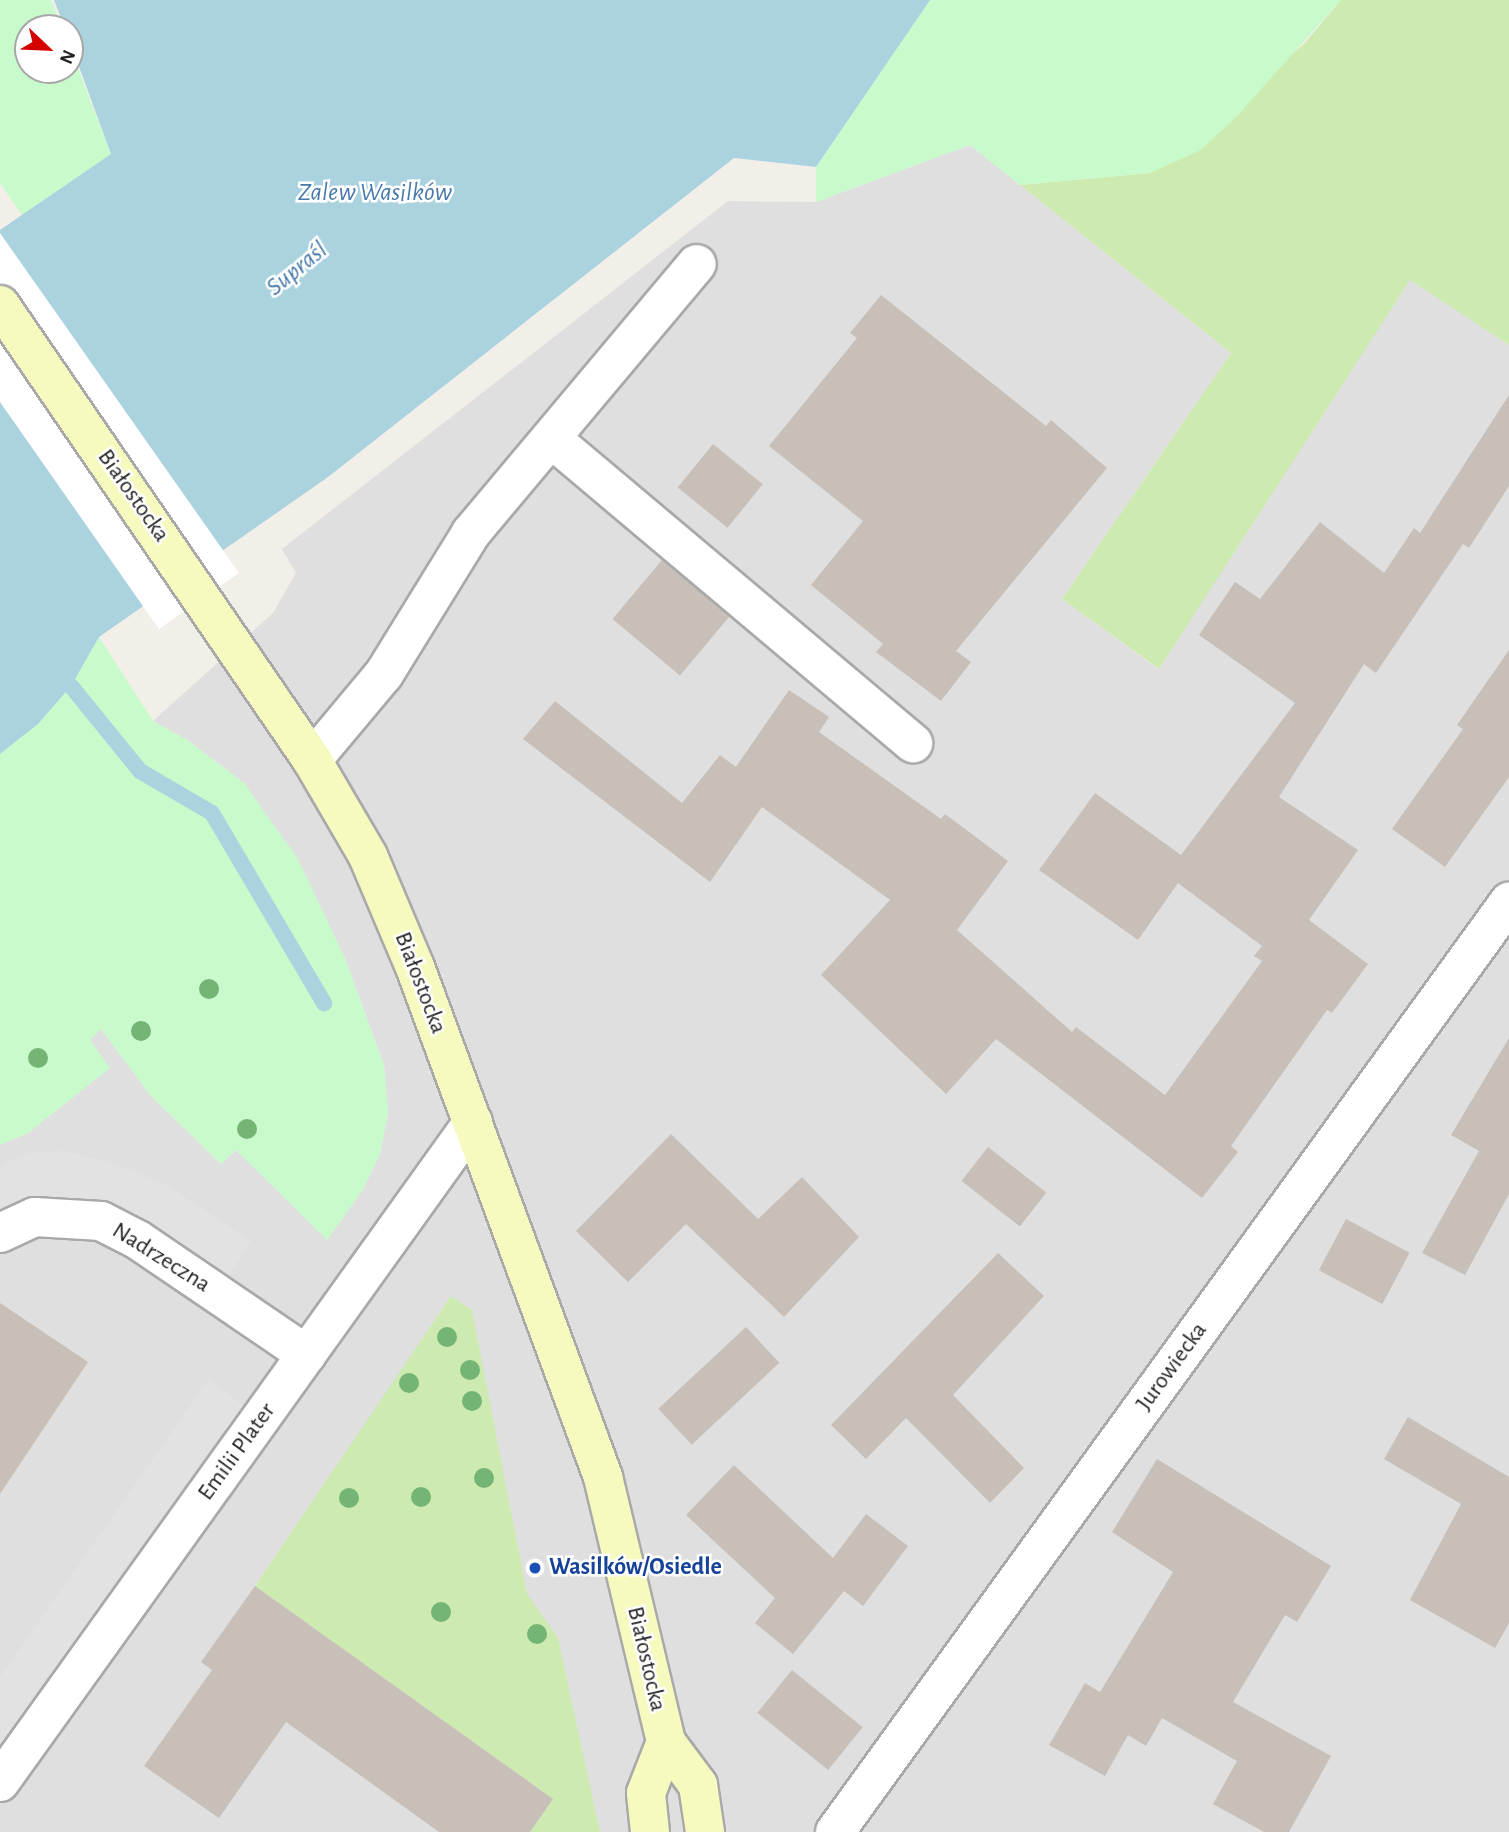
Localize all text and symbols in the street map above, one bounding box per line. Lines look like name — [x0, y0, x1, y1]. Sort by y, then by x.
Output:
north arrow — [14, 14, 84, 84]
text: N — [56, 47, 78, 66]
water label: Zalew Wasilków — [298, 177, 452, 209]
water label: Supraśl — [260, 235, 334, 303]
street label: Białostocka — [91, 444, 175, 548]
street label: Białostocka — [387, 928, 453, 1038]
street label: Nadrzeczna — [107, 1217, 215, 1299]
street label: Jurowiecka — [1130, 1317, 1214, 1417]
street label: Emilii Plater — [192, 1398, 282, 1506]
place label: Wasilków/Osiedle — [549, 1554, 722, 1582]
marker: Wasilków/Osiedle — [527, 1560, 543, 1576]
street label: Białostocka — [620, 1604, 672, 1714]

